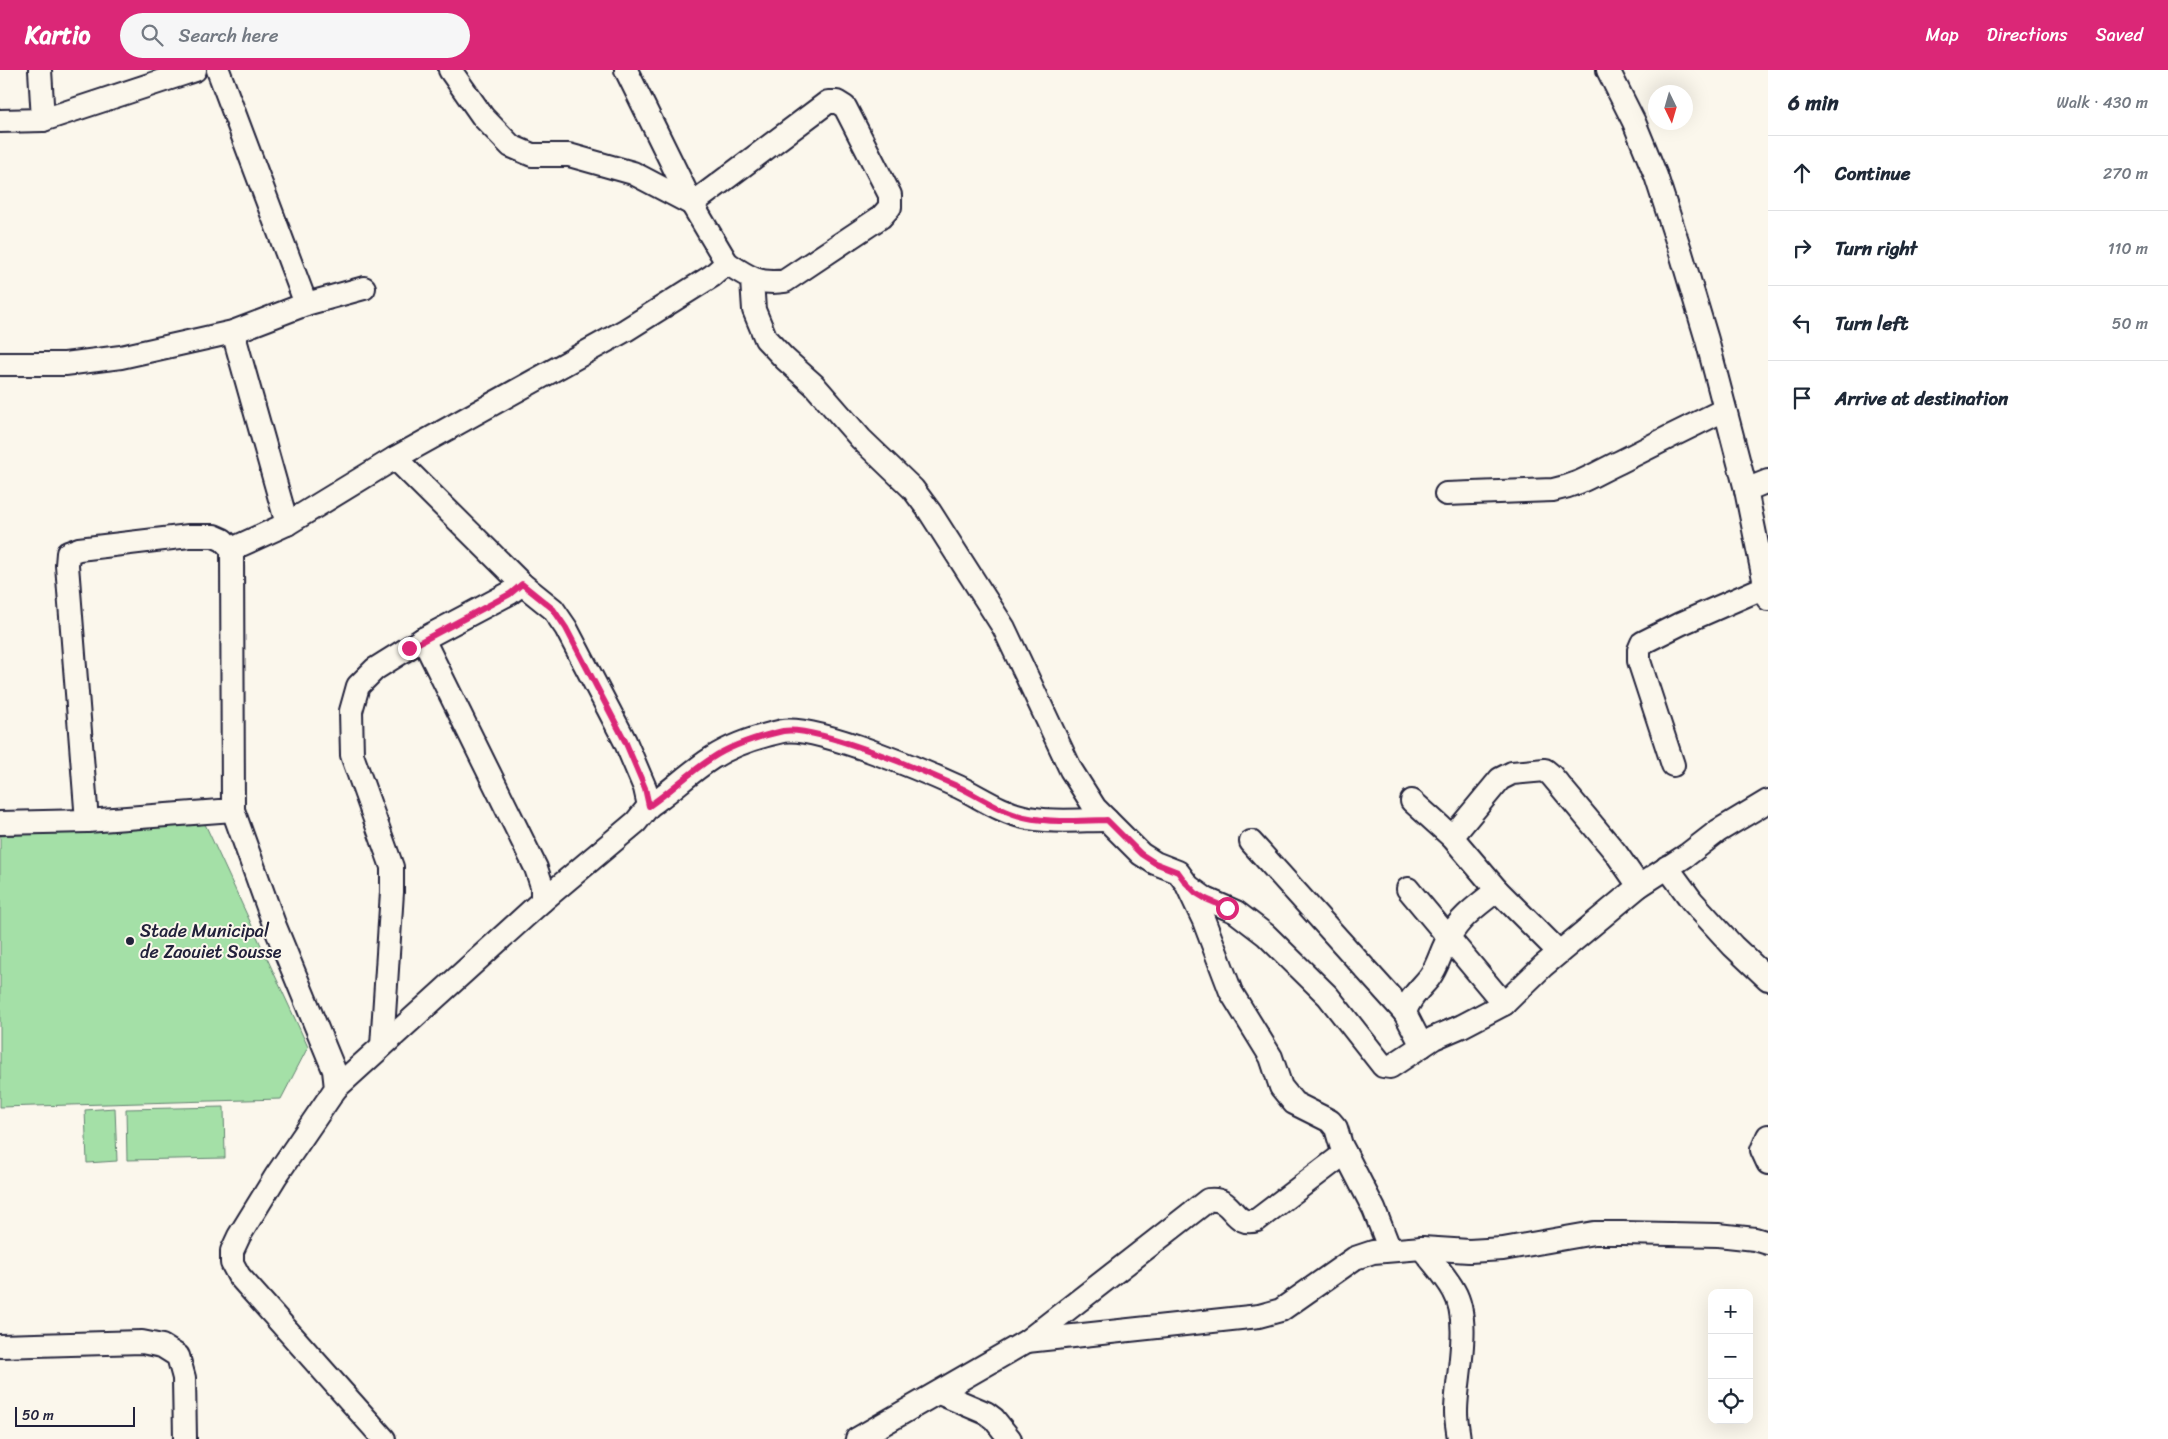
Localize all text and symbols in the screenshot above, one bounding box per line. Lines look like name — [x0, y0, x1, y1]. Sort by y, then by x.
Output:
search box — [120, 13, 470, 58]
text: Kartio — [25, 14, 90, 56]
text: Search here — [178, 19, 279, 52]
text: Map — [1926, 19, 1959, 51]
text: Directions — [1987, 19, 2068, 51]
text: Saved — [2096, 19, 2143, 51]
icon: search — [138, 21, 166, 49]
text: 6 min — [1788, 84, 1839, 122]
north arrow — [1648, 85, 1693, 130]
text: Walk · 430 m — [2057, 88, 2148, 117]
text: Continue — [1835, 157, 1911, 190]
icon: ahead — [1788, 159, 1816, 187]
text: 270 m — [2103, 159, 2148, 188]
text: Turn right — [1835, 232, 1917, 265]
icon: right — [1788, 234, 1816, 262]
text: 110 m — [2108, 234, 2148, 263]
text: Turn left — [1835, 307, 1908, 340]
icon: left — [1788, 309, 1816, 337]
text: 50 m — [2112, 309, 2148, 338]
text: Arrive at destination — [1835, 382, 2008, 415]
icon: arrive — [1788, 384, 1816, 412]
route end — [398, 637, 421, 660]
route start — [1216, 897, 1239, 920]
place label: Stade Municipal de Zaouiet Sousse — [140, 915, 282, 968]
marker: Stade Municipal de Zaouiet Sousse — [124, 935, 136, 947]
map controls — [1708, 1289, 1753, 1424]
button: + — [1708, 1289, 1753, 1334]
button: − — [1708, 1334, 1753, 1379]
button: locate — [1708, 1379, 1753, 1424]
text: 50 m — [22, 1403, 54, 1428]
scale bar — [15, 1404, 135, 1427]

